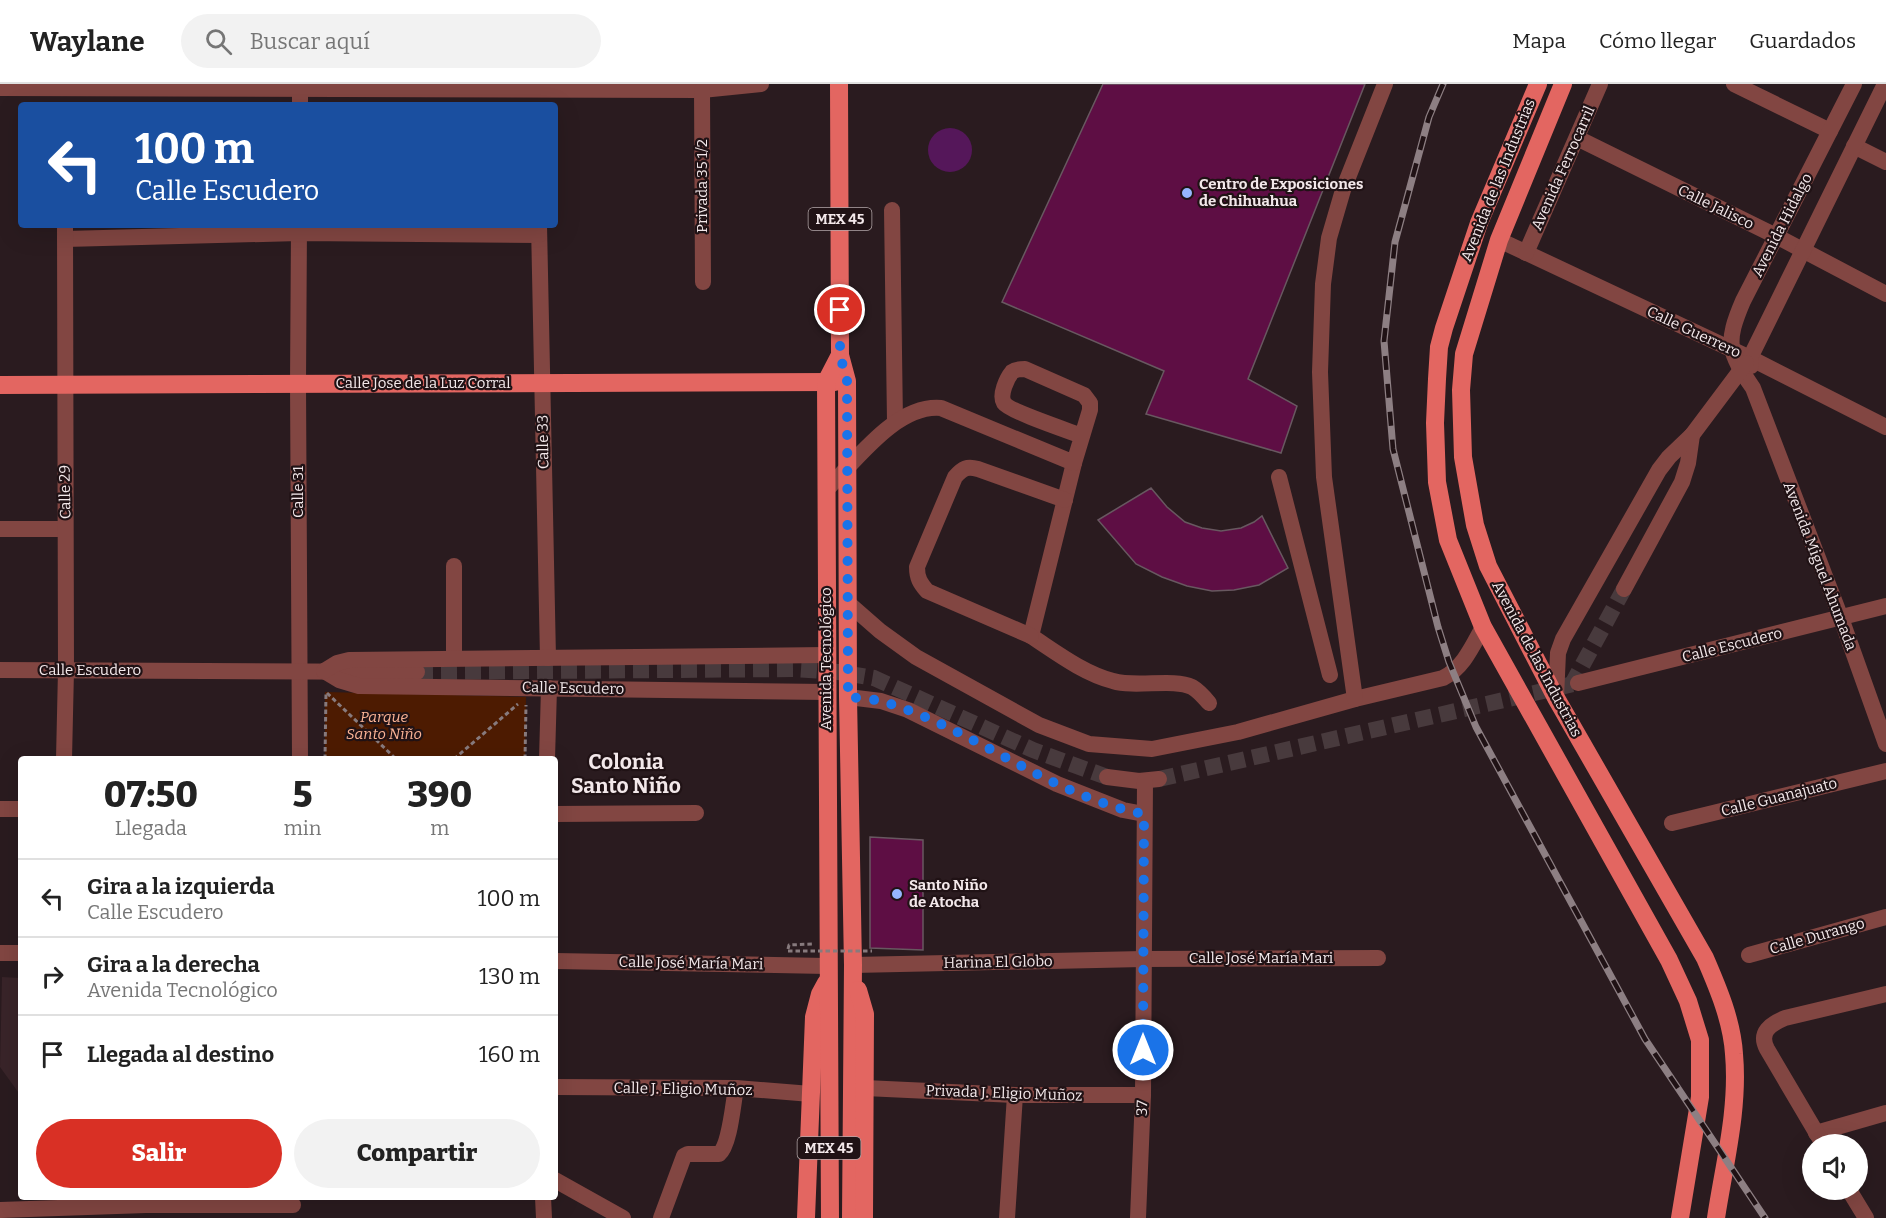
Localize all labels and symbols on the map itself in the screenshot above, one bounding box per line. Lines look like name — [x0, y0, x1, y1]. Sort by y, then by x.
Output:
street label: Avenida de las Industrias — [1457, 96, 1539, 264]
street label: Avenida Ferrocarril — [1527, 103, 1599, 233]
street label: Privada 35 1/2 — [693, 139, 711, 233]
street label: Avenida Hidalgo — [1748, 170, 1816, 280]
place label: Centro de Exposiciones de Chihuahua — [1199, 175, 1363, 210]
street label: Calle Jalisco — [1675, 181, 1757, 233]
marker: Centro de Exposiciones de Chihuahua — [1180, 186, 1194, 200]
road number: MEX 45 — [808, 208, 872, 230]
pin — [814, 284, 865, 335]
street label: Calle Guerrero — [1644, 302, 1744, 362]
street label: Calle Jose de la Luz Corral — [335, 374, 511, 392]
street label: Calle 33 — [534, 415, 552, 469]
street label: Calle 29 — [56, 465, 74, 519]
street label: Calle 31 — [289, 466, 307, 518]
street label: Avenida Miguel Ahumada — [1779, 479, 1861, 653]
street label: Avenida de las Industrias — [1488, 578, 1586, 740]
street label: Avenida Tecnológico — [817, 587, 835, 731]
street label: Calle Escudero — [1680, 624, 1784, 666]
street label: Calle Escudero — [39, 661, 141, 679]
street label: Calle Escudero — [522, 678, 624, 698]
park label: Parque Santo Niño — [346, 708, 422, 743]
district label: Colonia Santo Niño — [571, 749, 681, 799]
street label: Calle Guanajuato — [1719, 774, 1839, 820]
place label: Santo Niño de Atocha — [909, 876, 988, 911]
marker: Santo Niño de Atocha — [890, 887, 904, 901]
street label: Calle Durango — [1767, 914, 1867, 958]
street label: Calle José María Mari — [1189, 949, 1334, 967]
street label: Harina El Globo — [943, 952, 1053, 972]
street label: Calle José María Mari — [619, 953, 764, 973]
position arrow — [1111, 1018, 1175, 1082]
street label: Calle J. Eligio Muñoz — [613, 1079, 753, 1099]
street label: Privada J. Eligio Muñoz — [925, 1081, 1083, 1105]
street label: 37 — [1133, 1099, 1151, 1116]
road number: MEX 45 — [798, 1137, 860, 1159]

